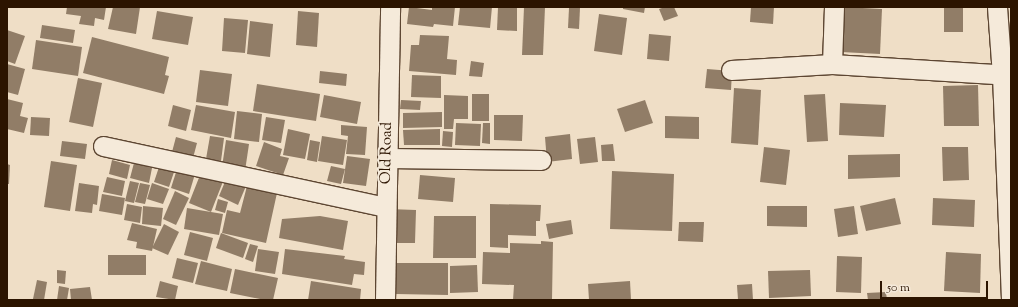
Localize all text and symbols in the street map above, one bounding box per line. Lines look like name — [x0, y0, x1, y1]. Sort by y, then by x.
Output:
street label: Old Road — [377, 122, 397, 184]
scale bar — [882, 273, 990, 299]
text: 50 m — [887, 279, 910, 297]

